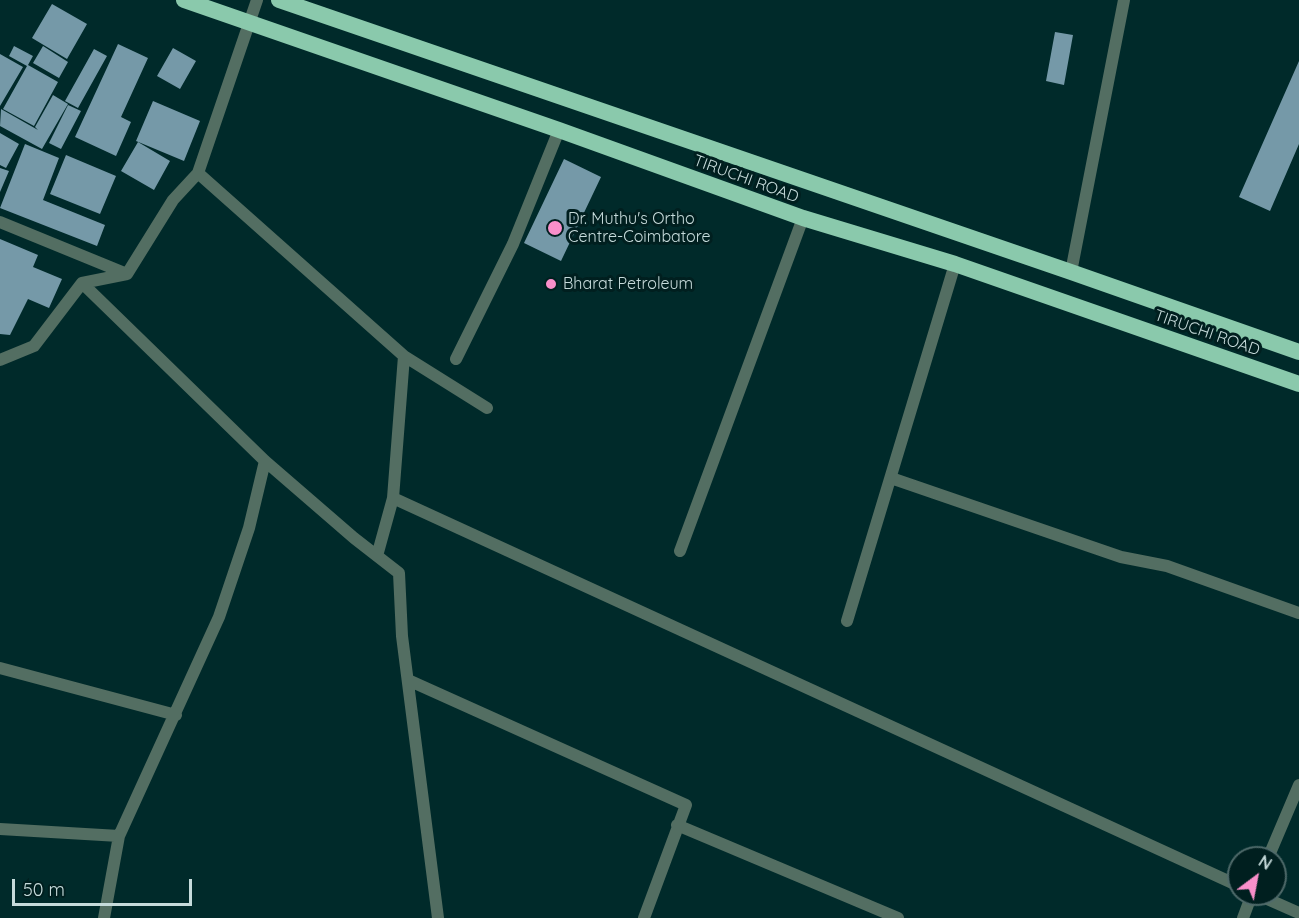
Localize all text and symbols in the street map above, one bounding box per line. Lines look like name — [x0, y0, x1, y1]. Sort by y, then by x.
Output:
street label: TIRUCHI ROAD — [691, 151, 801, 207]
place label: Dr. Muthu's Ortho Centre-Coimbatore — [568, 209, 711, 247]
marker: Dr. Muthu's Ortho Centre-Coimbatore — [546, 219, 564, 237]
place label: Bharat Petroleum — [563, 274, 693, 294]
marker: Bharat Petroleum — [544, 277, 558, 291]
street label: TIRUCHI ROAD — [1152, 306, 1262, 360]
north arrow — [1227, 846, 1287, 906]
text: N — [1255, 851, 1276, 874]
scale bar — [15, 867, 195, 905]
text: 50 m — [23, 878, 65, 901]

